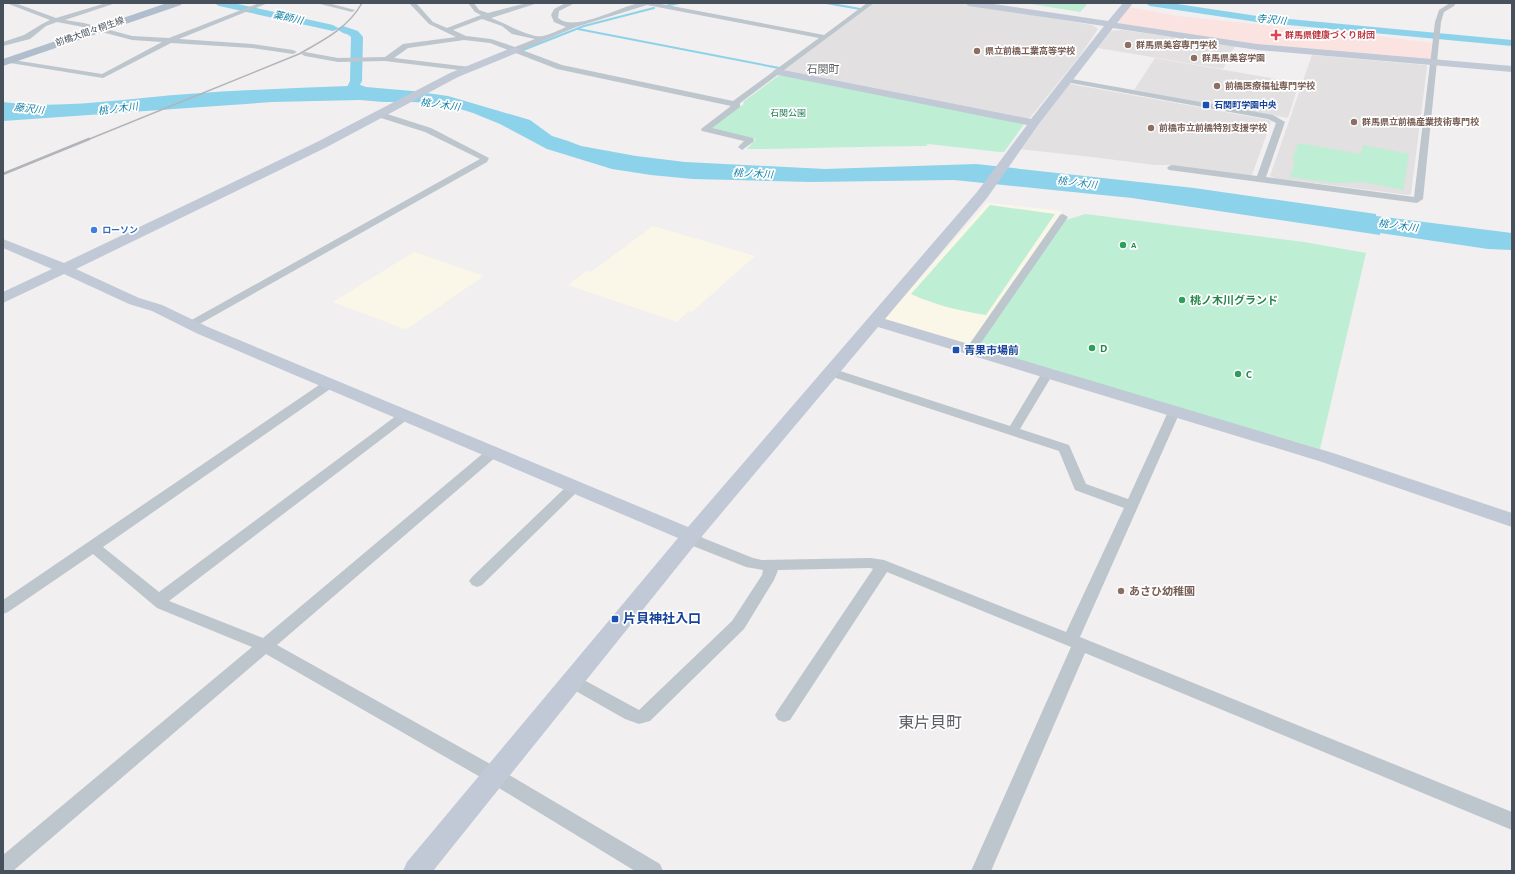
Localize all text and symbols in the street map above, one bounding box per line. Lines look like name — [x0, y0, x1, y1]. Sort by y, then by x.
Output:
water label: 薬師川 — [272, 9, 305, 26]
water label: 寺沢川 — [1256, 12, 1288, 27]
street label: 前橋大間々桐生線 — [54, 15, 126, 48]
marker: 群馬県健康づくり財団 — [1270, 29, 1282, 41]
place label: 群馬県健康づくり財団 — [1285, 30, 1375, 40]
marker: 群馬県美容専門学校 — [1123, 40, 1133, 50]
place label: 群馬県美容専門学校 — [1136, 40, 1218, 50]
marker: 県立前橋工業高等学校 — [972, 46, 982, 56]
place label: 県立前橋工業高等学校 — [985, 46, 1076, 56]
marker: 群馬県美容学園 — [1189, 53, 1199, 63]
place label: 群馬県美容学園 — [1202, 53, 1265, 63]
district label: 石関町 — [807, 64, 840, 75]
marker: 前橋医療福祉専門学校 — [1212, 81, 1222, 91]
place label: 前橋医療福祉専門学校 — [1225, 81, 1316, 91]
water label: 桃ノ木川 — [419, 96, 462, 113]
water label: 桃ノ木川 — [97, 100, 139, 116]
marker: 石関町学園中央 — [1201, 100, 1211, 110]
place label: 石関町学園中央 — [1214, 100, 1277, 110]
water label: 藤沢川 — [14, 101, 46, 116]
park label: 石関公園 — [770, 108, 806, 118]
marker: 群馬県立前橋産業技術専門校 — [1349, 117, 1359, 127]
place label: 群馬県立前橋産業技術専門校 — [1362, 117, 1480, 127]
marker: 前橋市立前橋特別支援学校 — [1146, 123, 1156, 133]
place label: 前橋市立前橋特別支援学校 — [1159, 123, 1268, 133]
water label: 桃ノ木川 — [733, 167, 774, 180]
water label: 桃ノ木川 — [1057, 175, 1099, 191]
water label: 桃ノ木川 — [1377, 217, 1420, 234]
marker: ローソン — [89, 225, 99, 235]
place label: ローソン — [102, 226, 138, 235]
marker: A — [1118, 240, 1128, 250]
place label: A — [1131, 241, 1137, 250]
place label: 桃ノ木川グランド — [1190, 294, 1278, 306]
marker: 桃ノ木川グランド — [1177, 295, 1187, 305]
marker: D — [1087, 343, 1097, 353]
place label: D — [1100, 343, 1107, 354]
place label: 青果市場前 — [964, 344, 1019, 356]
marker: 青果市場前 — [951, 345, 961, 355]
marker: C — [1233, 369, 1243, 379]
place label: C — [1246, 369, 1252, 380]
place label: あさひ幼稚園 — [1129, 585, 1195, 597]
marker: あさひ幼稚園 — [1116, 586, 1126, 596]
place label: 片貝神社入口 — [623, 611, 701, 626]
marker: 片貝神社入口 — [610, 614, 620, 624]
district label: 東片貝町 — [898, 715, 962, 731]

